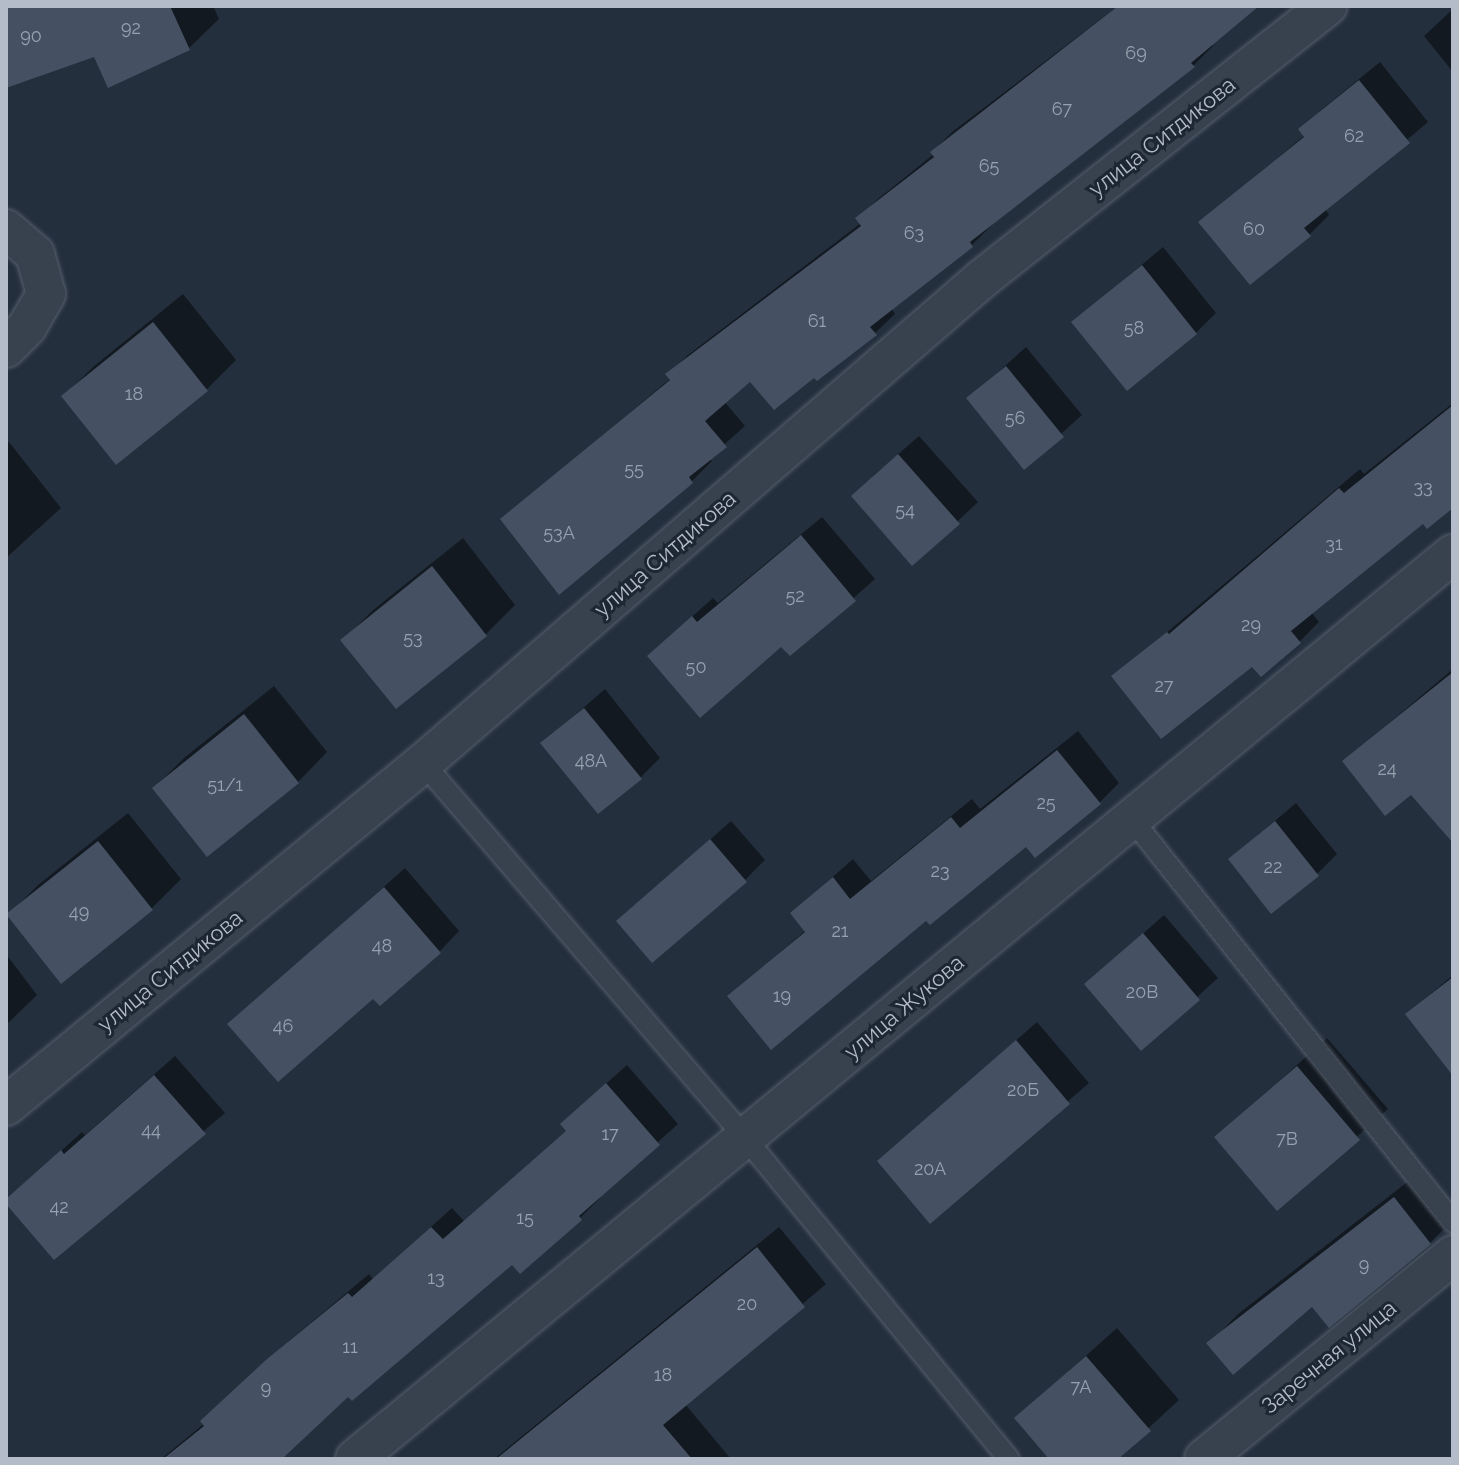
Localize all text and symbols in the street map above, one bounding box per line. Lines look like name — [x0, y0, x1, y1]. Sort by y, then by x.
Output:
house number: 92 — [121, 17, 141, 39]
house number: 90 — [20, 25, 42, 47]
house number: 69 — [1125, 42, 1147, 64]
street label: улица Ситдикова — [1083, 72, 1241, 202]
house number: 67 — [1052, 98, 1072, 120]
house number: 62 — [1344, 125, 1364, 147]
house number: 65 — [979, 155, 999, 177]
house number: 60 — [1243, 218, 1265, 240]
house number: 63 — [904, 222, 924, 244]
house number: 61 — [808, 310, 826, 332]
house number: 58 — [1124, 317, 1144, 339]
house number: 18 — [125, 383, 143, 405]
house number: 56 — [1005, 407, 1025, 429]
house number: 55 — [624, 458, 644, 480]
house number: 33 — [1413, 476, 1433, 498]
street label: улица Ситдикова — [589, 485, 741, 623]
house number: 54 — [895, 499, 915, 521]
house number: 53А — [543, 522, 575, 544]
house number: 31 — [1325, 533, 1343, 555]
house number: 52 — [785, 585, 805, 607]
house number: 29 — [1241, 614, 1261, 636]
house number: 53 — [403, 627, 423, 649]
house number: 50 — [686, 656, 706, 678]
house number: 27 — [1154, 675, 1174, 697]
house number: 48А — [575, 750, 607, 772]
house number: 24 — [1377, 758, 1397, 780]
house number: 51/1 — [207, 774, 243, 796]
house number: 25 — [1036, 792, 1056, 814]
house number: 22 — [1264, 856, 1282, 878]
house number: 23 — [931, 860, 949, 882]
house number: 49 — [69, 901, 89, 923]
street label: улица Ситдикова — [92, 904, 248, 1038]
house number: 21 — [831, 920, 849, 942]
house number: 48 — [372, 935, 392, 957]
street label: улица Жукова — [839, 949, 969, 1065]
house number: 20В — [1126, 981, 1158, 1003]
house number: 19 — [773, 985, 791, 1007]
house number: 46 — [273, 1015, 293, 1037]
house number: 20Б — [1007, 1079, 1039, 1101]
house number: 44 — [141, 1119, 161, 1141]
house number: 17 — [601, 1123, 619, 1145]
house number: 7В — [1276, 1128, 1298, 1150]
house number: 20А — [914, 1158, 946, 1180]
house number: 42 — [49, 1196, 69, 1218]
house number: 15 — [516, 1207, 534, 1229]
house number: 9 — [1359, 1254, 1369, 1276]
house number: 13 — [427, 1267, 445, 1289]
house number: 20 — [737, 1293, 757, 1315]
street label: Заречная улица — [1256, 1295, 1402, 1419]
house number: 11 — [342, 1336, 358, 1358]
house number: 18 — [654, 1364, 672, 1386]
house number: 7А — [1071, 1376, 1091, 1398]
house number: 9 — [261, 1377, 271, 1399]

